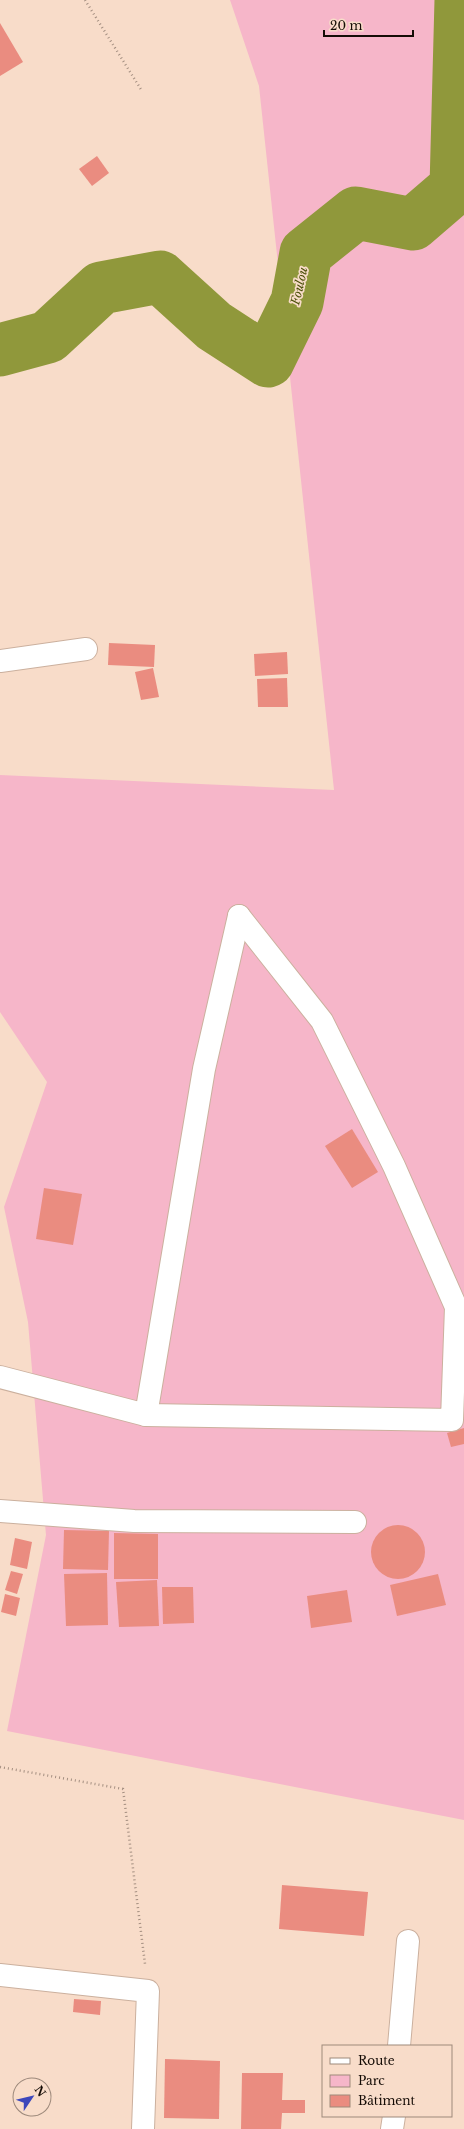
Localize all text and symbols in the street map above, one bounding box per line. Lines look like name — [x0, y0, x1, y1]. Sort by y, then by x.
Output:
scale bar — [324, 12, 413, 38]
text: 20 m — [330, 18, 362, 33]
water label: Foulou — [287, 266, 311, 307]
legend — [322, 2045, 452, 2117]
text: Route — [358, 2053, 395, 2068]
text: Parc — [358, 2073, 385, 2088]
north arrow — [12, 2077, 52, 2117]
text: N — [31, 2083, 49, 2100]
text: Bâtiment — [358, 2093, 416, 2108]

